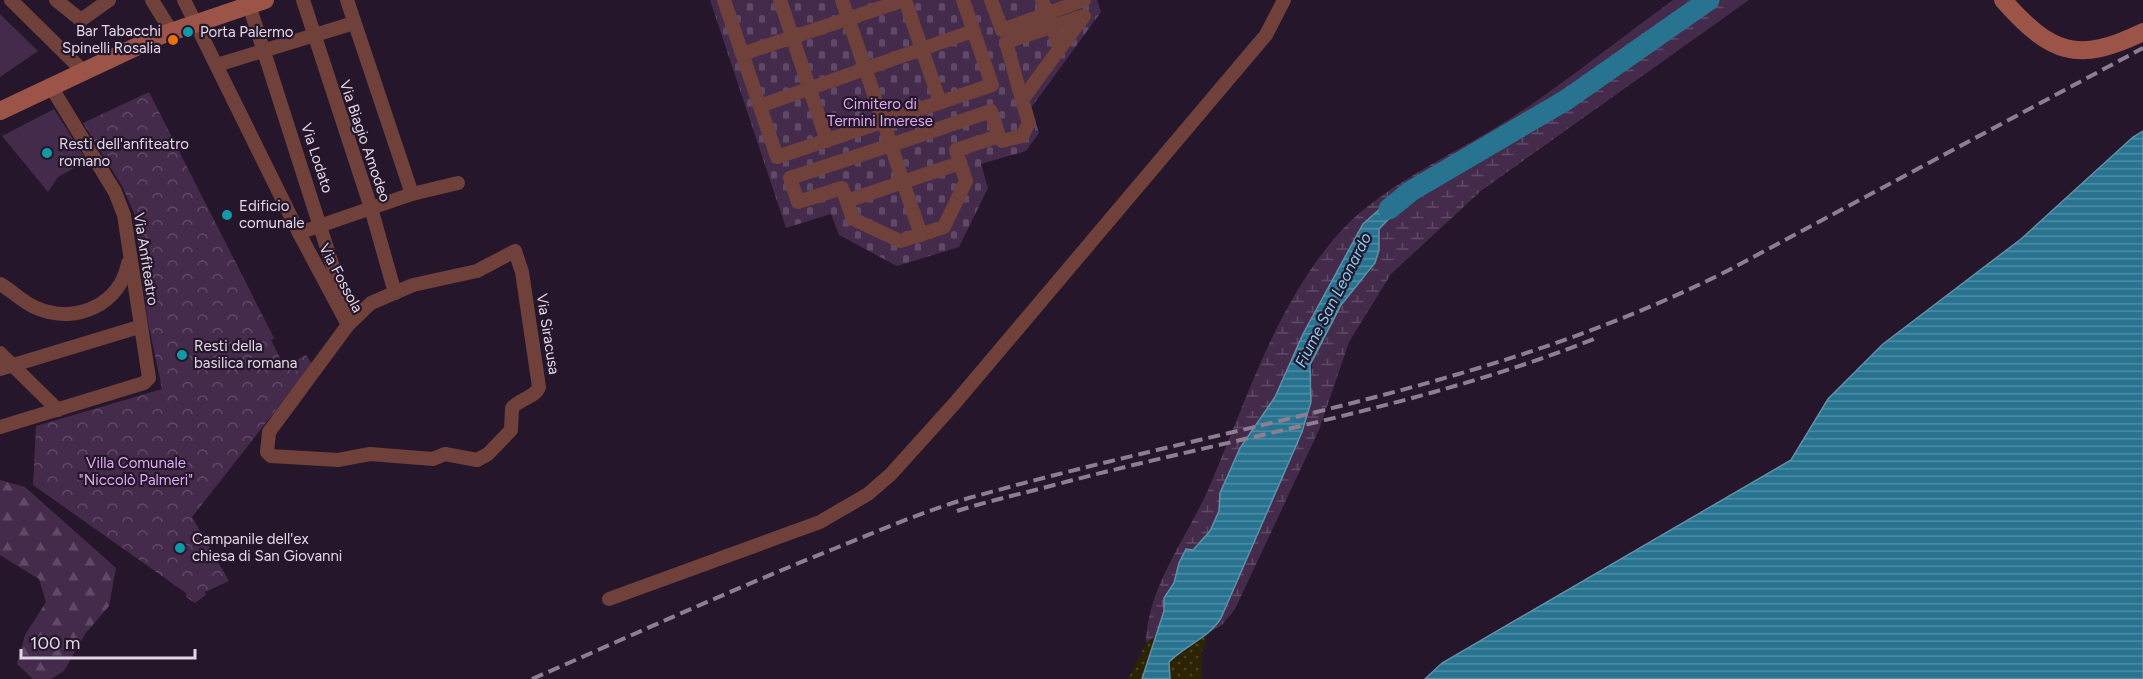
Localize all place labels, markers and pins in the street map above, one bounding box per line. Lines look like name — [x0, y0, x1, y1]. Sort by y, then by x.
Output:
place label: Bar Tabacchi Spinelli Rosalia — [62, 22, 161, 57]
place label: Porta Palermo — [200, 23, 294, 41]
marker: Porta Palermo — [181, 25, 195, 39]
marker: Bar Tabacchi Spinelli Rosalia — [166, 33, 180, 47]
place label: Resti dell'anfiteatro romano — [59, 135, 189, 170]
marker: Resti dell'anfiteatro romano — [40, 146, 54, 160]
place label: Edificio comunale — [239, 197, 304, 232]
marker: Edificio comunale — [220, 208, 234, 222]
place label: Resti della basilica romana — [194, 337, 297, 372]
marker: Resti della basilica romana — [175, 348, 189, 362]
place label: Campanile dell'ex chiesa di San Giovanni — [192, 530, 342, 565]
marker: Campanile dell'ex chiesa di San Giovanni — [173, 541, 187, 555]

